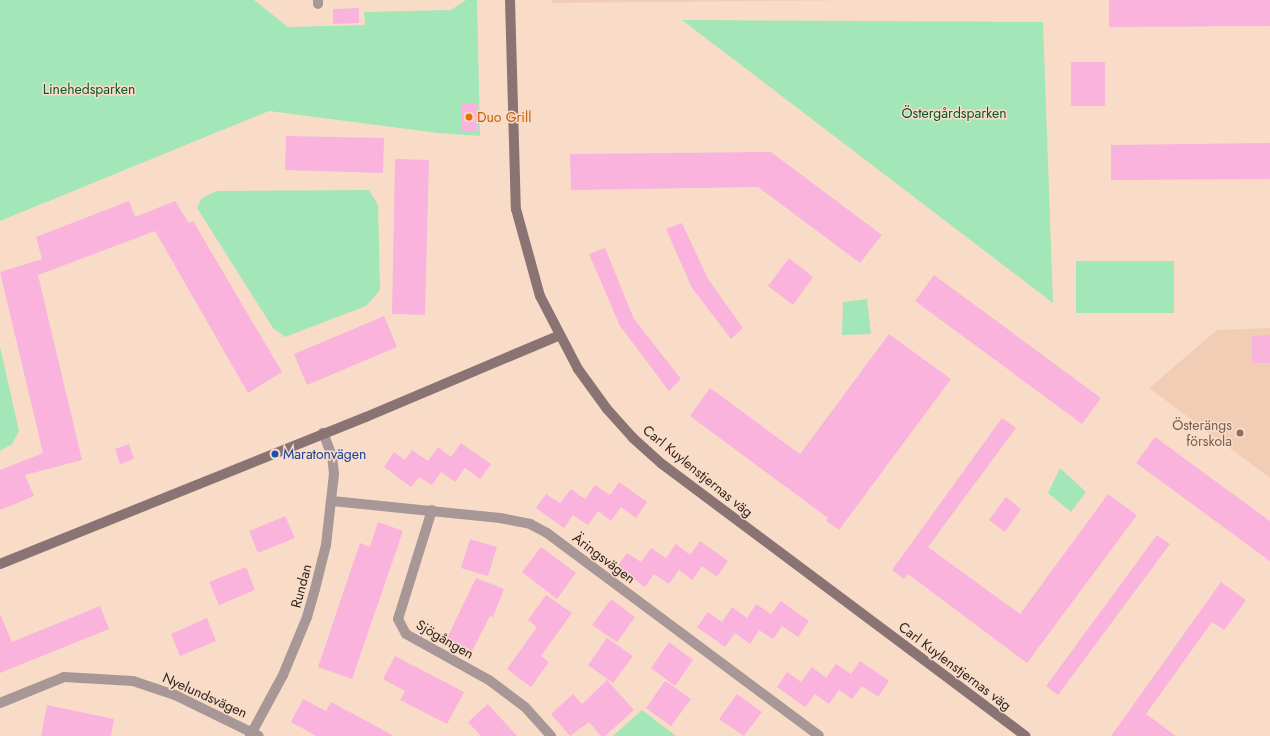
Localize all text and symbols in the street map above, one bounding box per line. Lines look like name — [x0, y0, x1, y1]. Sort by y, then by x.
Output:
park label: Linehedsparken — [43, 81, 135, 97]
park label: Östergårdsparken — [901, 105, 1007, 121]
place label: Duo Grill — [477, 109, 531, 125]
marker: Duo Grill — [464, 112, 474, 122]
place label: Österängs förskola — [1172, 417, 1232, 450]
street label: Carl Kuylenstjernas väg — [640, 421, 756, 521]
marker: Österängs förskola — [1235, 428, 1245, 438]
place label: Maratonvägen — [283, 446, 366, 462]
marker: Maratonvägen — [270, 449, 280, 459]
street label: Äringsvägen — [569, 529, 639, 587]
street label: Rundan — [287, 562, 315, 610]
street label: Sjögången — [413, 616, 477, 662]
street label: Carl Kuylenstjernas väg — [895, 618, 1015, 714]
street label: Nyelundsvägen — [160, 669, 250, 721]

